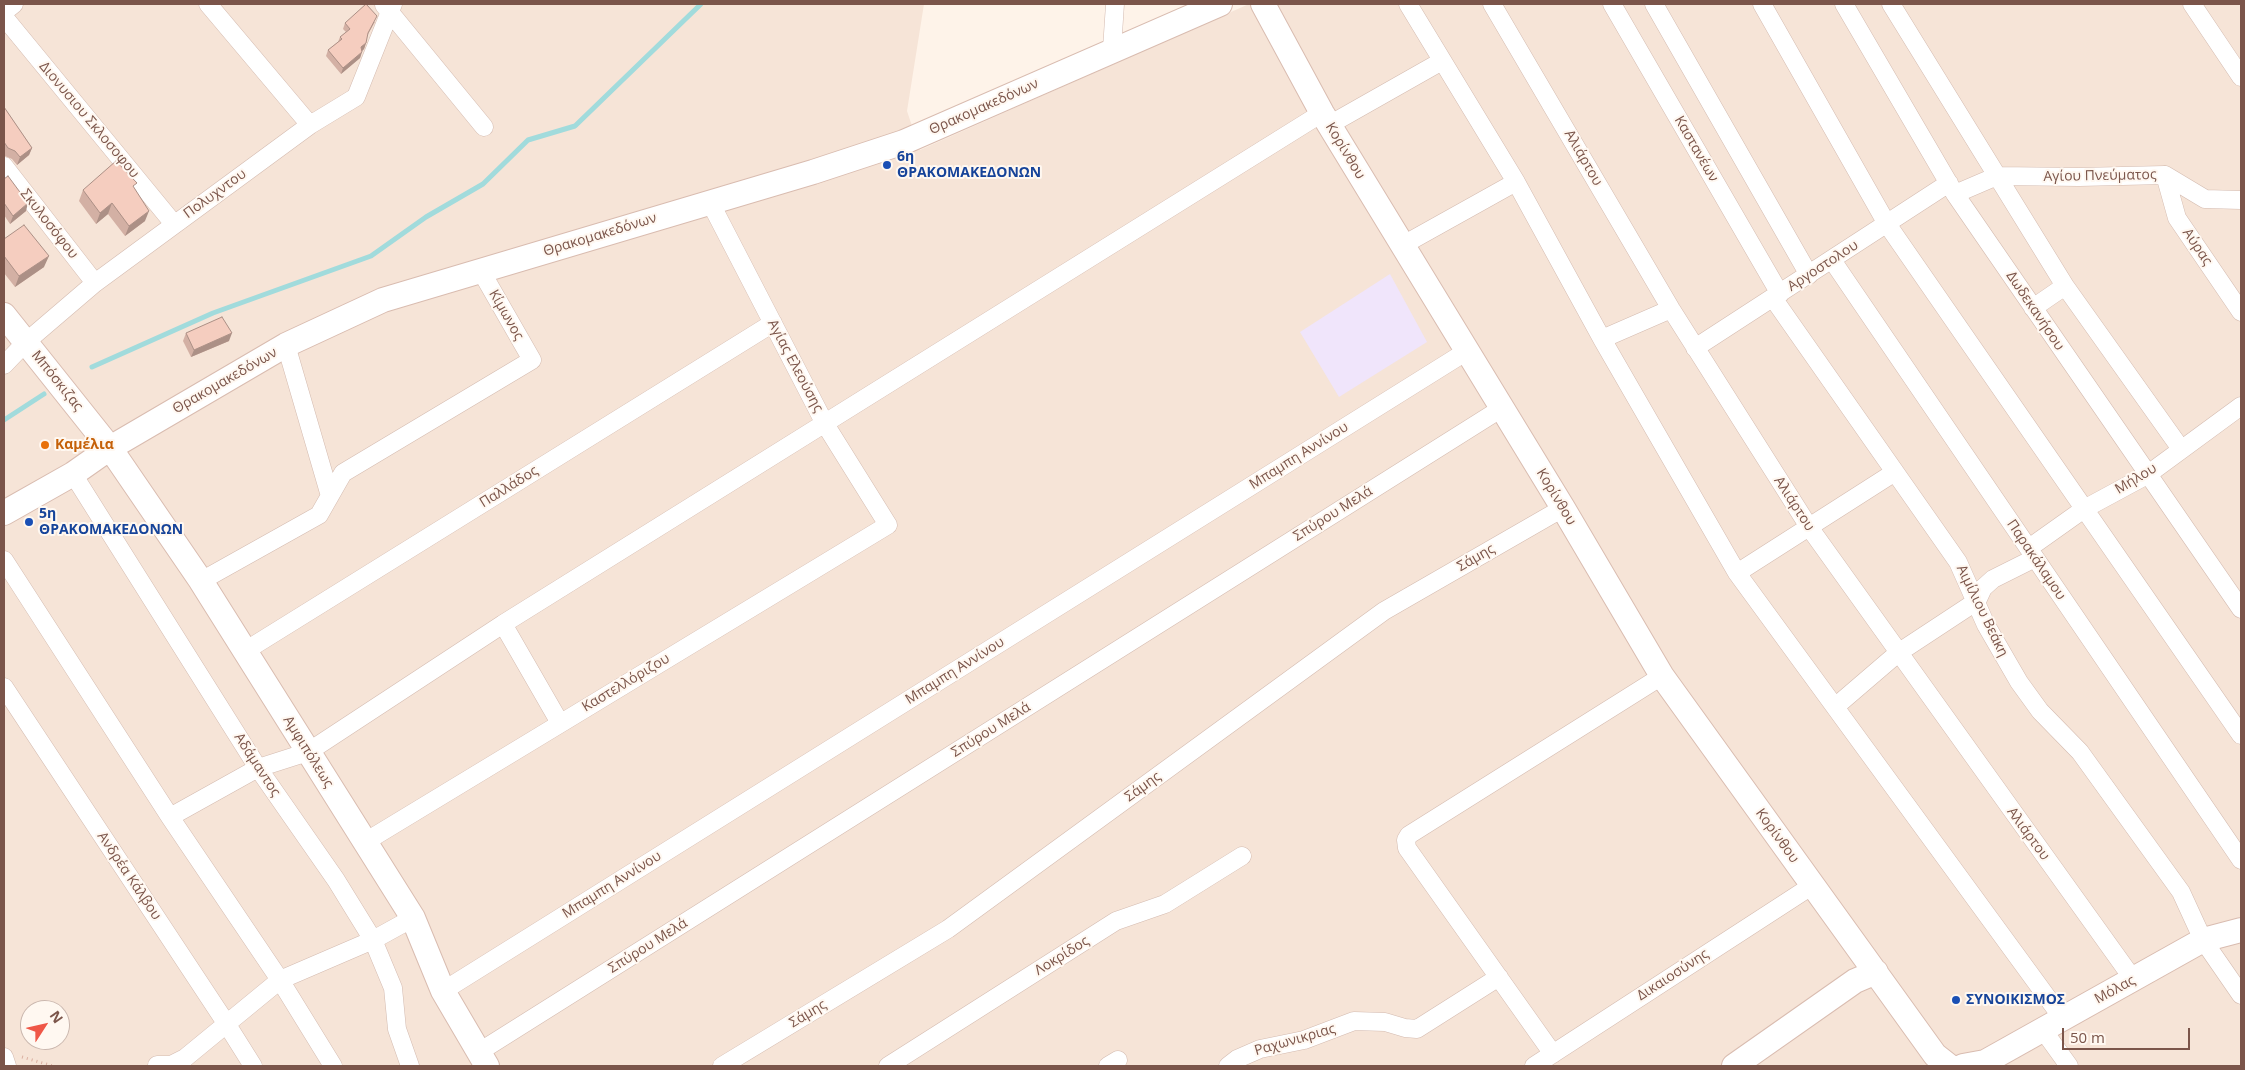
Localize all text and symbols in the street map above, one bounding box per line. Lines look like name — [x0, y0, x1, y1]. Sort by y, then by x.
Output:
street label: Διονυσιου Σκλοσοφου — [35, 58, 143, 182]
street label: Θρακομακεδόνων — [927, 75, 1041, 139]
street label: Καστανέων — [1670, 113, 1722, 185]
street label: Κορίνθου — [1322, 120, 1368, 182]
street label: Αλιάρτου — [1560, 127, 1606, 189]
place label: 6η ΘΡΑΚΟΜΑΚΕΔΟΝΩΝ — [897, 149, 1041, 182]
marker: 6η ΘΡΑΚΟΜΑΚΕΔΟΝΩΝ — [881, 159, 893, 171]
street label: Πολυχντου — [180, 166, 250, 222]
street label: Αγίου Πνεύματος — [2043, 167, 2157, 185]
street label: Σκυλοσόφου — [17, 186, 81, 262]
street label: Θρακομακεδόνων — [541, 210, 659, 260]
street label: Αύρας — [2179, 225, 2215, 269]
street label: Αργοστολου — [1784, 237, 1862, 295]
street label: Δωδεκανήσου — [2002, 268, 2068, 354]
street label: Κίμωνος — [485, 287, 527, 343]
street label: Αγίας Ελεούσης — [764, 317, 826, 415]
street label: Θρακομακεδόνων — [170, 344, 280, 418]
street label: Μπόσκιζας — [28, 347, 86, 415]
street label: Μπαμπη Αννίνου — [1246, 419, 1352, 493]
place label: Καμέλια — [55, 437, 114, 453]
marker: Καμέλια — [39, 439, 51, 451]
street label: Μήλου — [2112, 460, 2160, 498]
street label: Παλλάδος — [477, 462, 541, 512]
street label: Κορίνθου — [1533, 466, 1579, 528]
street label: Αλιάρτου — [1770, 474, 1818, 534]
street label: Σπύρου Μελά — [1290, 483, 1376, 545]
place label: 5η ΘΡΑΚΟΜΑΚΕΔΟΝΩΝ — [39, 506, 183, 538]
marker: 5η ΘΡΑΚΟΜΑΚΕΔΟΝΩΝ — [23, 516, 35, 528]
street label: Παρακάλαμου — [2003, 517, 2069, 603]
street label: Σάμης — [1454, 541, 1498, 575]
street label: Αιμίλιου Βεάκη — [1953, 562, 2011, 660]
street label: Μπαμπη Αννίνου — [902, 634, 1008, 708]
street label: Καστελλόριζου — [579, 650, 673, 716]
street label: Σπύρου Μελά — [948, 699, 1034, 761]
street label: Αμφιπόλεως — [279, 713, 337, 791]
street label: Αδάμαντος — [230, 730, 284, 800]
street label: Σάμης — [1122, 768, 1164, 806]
street label: Αλιάρτου — [2003, 804, 2053, 864]
street label: Κορίνθου — [1752, 806, 1802, 866]
street label: Ανδρέα Κάλβου — [93, 829, 165, 923]
street label: Μπαμπη Αννίνου — [559, 848, 665, 922]
street label: Σπύρου Μελά — [605, 915, 691, 977]
street label: Λοκρίδος — [1032, 933, 1092, 979]
street label: Δικαιοσύνης — [1634, 946, 1712, 1004]
street label: Μόλας — [2092, 972, 2138, 1008]
place label: ΣΥΝΟΙΚΙΣΜΟΣ — [1966, 992, 2065, 1008]
marker: ΣΥΝΟΙΚΙΣΜΟΣ — [1950, 994, 1962, 1006]
street label: Σάμης — [786, 996, 830, 1032]
north arrow — [20, 1000, 70, 1050]
text: N — [46, 1007, 68, 1027]
scale bar — [2065, 1018, 2192, 1050]
street label: Ραχωνικριας — [1253, 1020, 1337, 1060]
text: 50 m — [2070, 1027, 2105, 1047]

